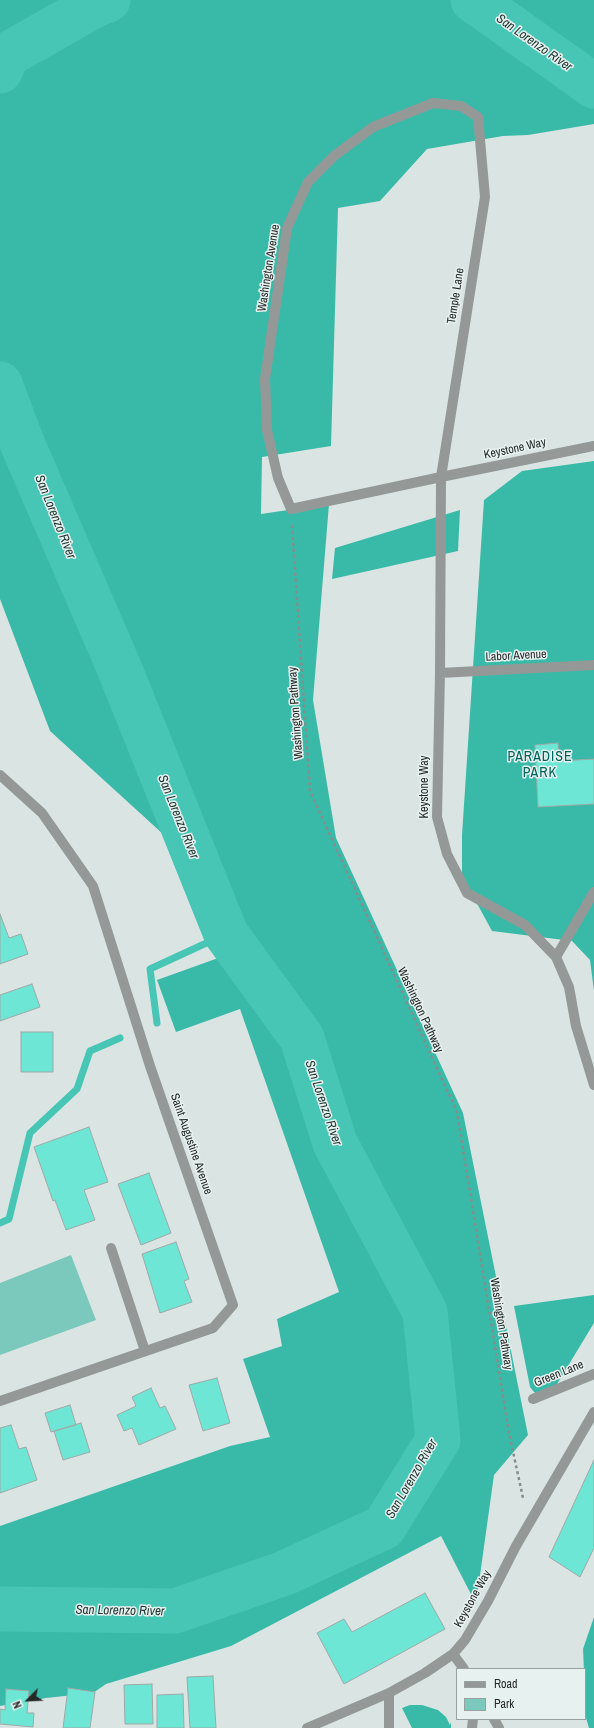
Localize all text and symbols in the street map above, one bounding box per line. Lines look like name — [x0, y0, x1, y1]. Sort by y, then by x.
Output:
water label: San Lorenzo River — [493, 11, 575, 75]
street label: Washington Avenue — [255, 223, 283, 313]
street label: Temple Lane — [444, 267, 468, 325]
street label: Keystone Way — [483, 435, 547, 463]
water label: San Lorenzo River — [31, 473, 79, 561]
street label: Labor Avenue — [485, 647, 547, 665]
street label: Washington Pathway — [286, 666, 306, 760]
district label: PARADISE PARK — [507, 749, 573, 782]
street label: Keystone Way — [418, 755, 432, 819]
water label: San Lorenzo River — [154, 773, 202, 861]
street label: Washington Pathway — [394, 965, 446, 1055]
water label: San Lorenzo River — [301, 1058, 345, 1148]
street label: Saint Augustine Avenue — [167, 1092, 215, 1196]
street label: Washington Pathway — [487, 1277, 515, 1371]
street label: Green Lane — [532, 1358, 586, 1390]
water label: San Lorenzo River — [383, 1437, 441, 1521]
street label: Keystone Way — [451, 1568, 495, 1630]
water label: San Lorenzo River — [75, 1602, 165, 1620]
legend — [456, 1668, 586, 1720]
text: Road — [494, 1676, 518, 1692]
north arrow — [8, 1680, 48, 1720]
text: Park — [494, 1696, 514, 1712]
text: N — [9, 1699, 25, 1711]

